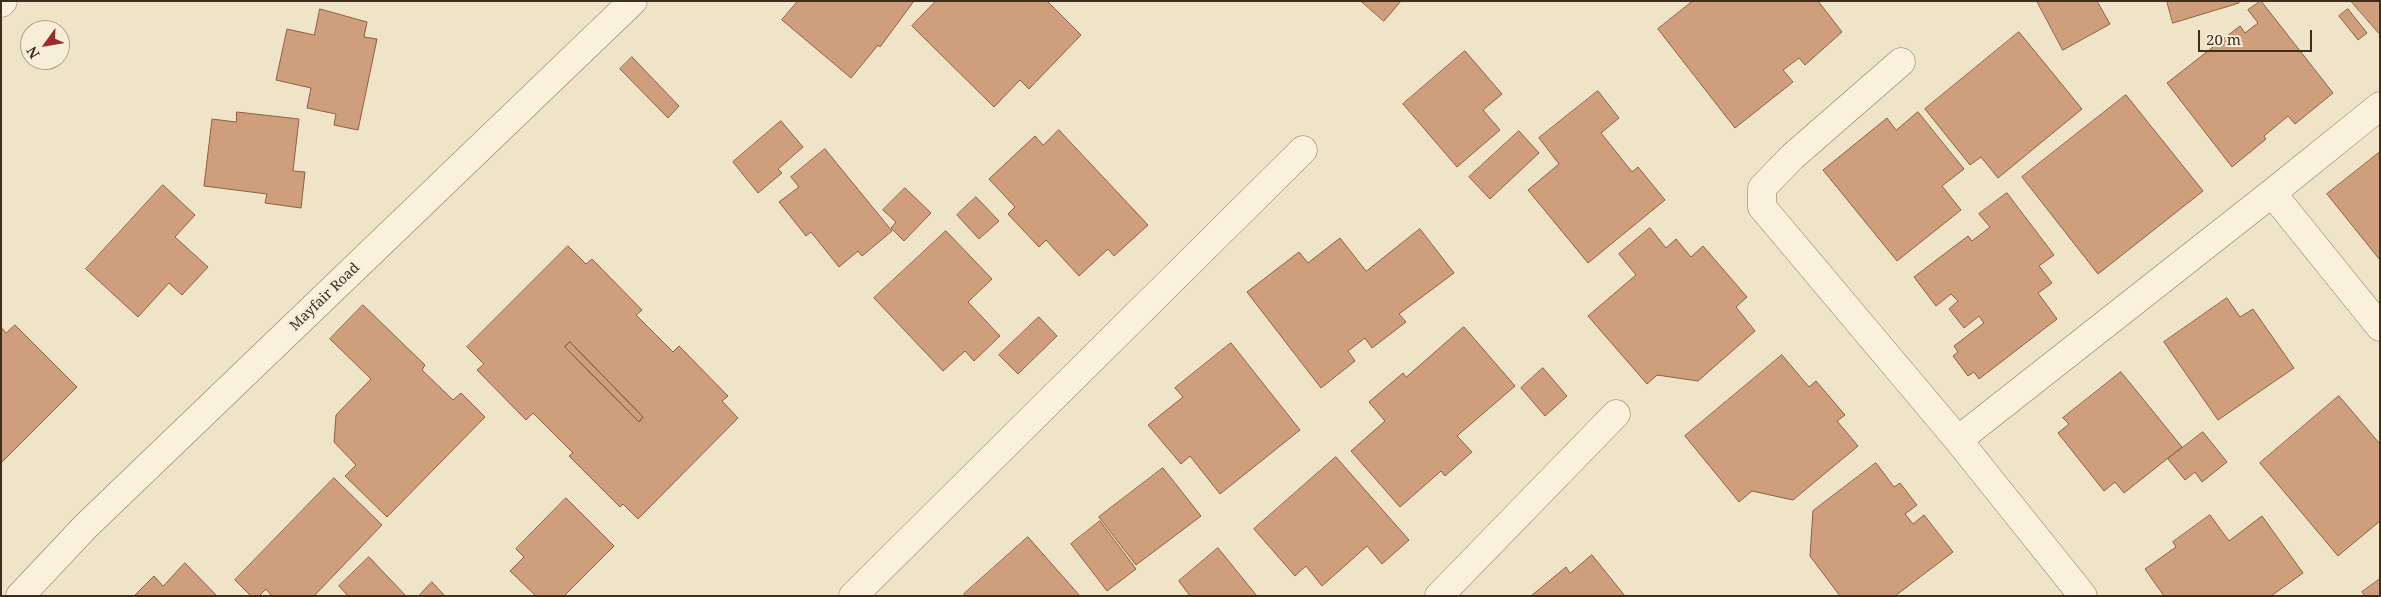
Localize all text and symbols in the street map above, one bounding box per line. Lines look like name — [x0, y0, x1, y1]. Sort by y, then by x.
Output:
north arrow — [20, 20, 70, 70]
scale bar — [2201, 20, 2315, 52]
text: 20 m — [2206, 29, 2241, 49]
text: N — [22, 43, 44, 62]
street label: Mayfair Road — [287, 260, 363, 334]

